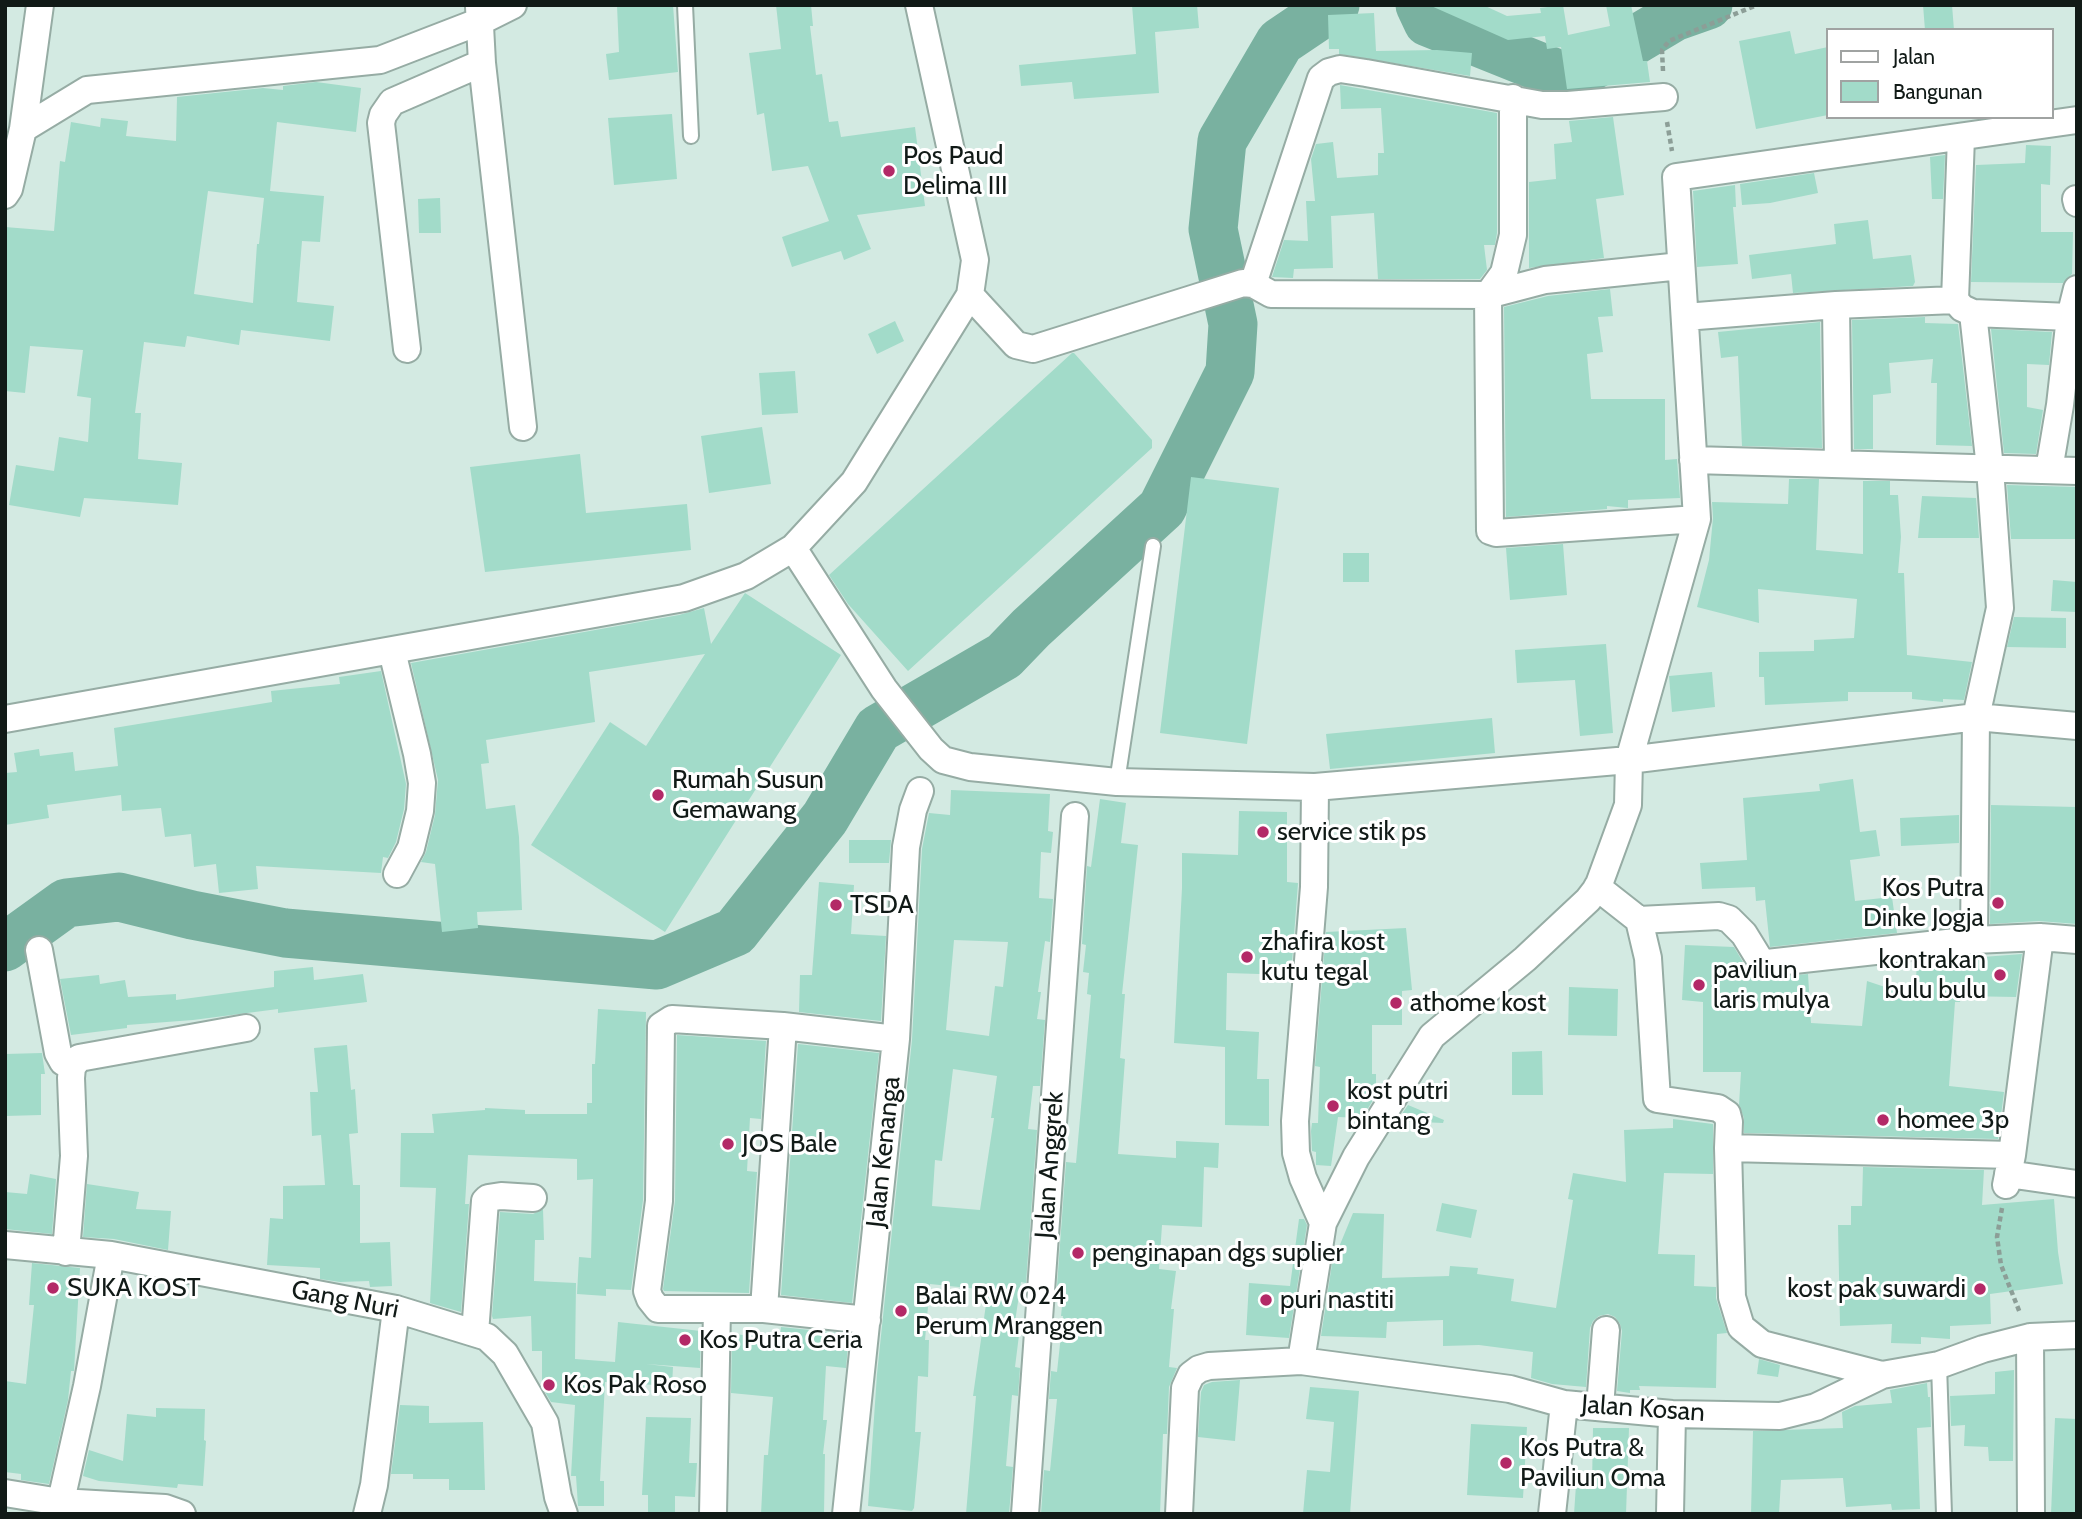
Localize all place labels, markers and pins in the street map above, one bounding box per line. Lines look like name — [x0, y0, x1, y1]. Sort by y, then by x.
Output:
place label: Pos Paud Delima III — [903, 140, 1008, 202]
marker: Pos Paud Delima III — [881, 163, 897, 179]
place label: Rumah Susun Gemawang — [672, 764, 824, 826]
marker: Rumah Susun Gemawang — [650, 787, 666, 803]
place label: service stik ps — [1277, 816, 1426, 848]
marker: service stik ps — [1255, 824, 1271, 840]
place label: Kos Putra Dinke Jogja — [1863, 872, 1984, 934]
place label: TSDA — [850, 889, 914, 921]
marker: Kos Putra Dinke Jogja — [1990, 895, 2006, 911]
marker: TSDA — [828, 897, 844, 913]
place label: zhafira kost kutu tegal — [1261, 926, 1385, 988]
place label: kontrakan bulu bulu — [1878, 944, 1986, 1006]
marker: zhafira kost kutu tegal — [1239, 949, 1255, 965]
place label: paviliun laris mulya — [1713, 954, 1830, 1016]
marker: kontrakan bulu bulu — [1992, 967, 2008, 983]
marker: paviliun laris mulya — [1691, 977, 1707, 993]
place label: athome kost — [1410, 987, 1546, 1019]
marker: athome kost — [1388, 995, 1404, 1011]
place label: kost putri bintang — [1347, 1075, 1448, 1136]
marker: kost putri bintang — [1325, 1098, 1341, 1114]
place label: homee 3p — [1897, 1104, 2009, 1136]
marker: homee 3p — [1875, 1112, 1891, 1128]
place label: JOS Bale — [742, 1128, 837, 1160]
marker: JOS Bale — [720, 1136, 736, 1152]
place label: penginapan dgs suplier — [1092, 1237, 1344, 1269]
marker: penginapan dgs suplier — [1070, 1245, 1086, 1261]
place label: SUKA KOST — [67, 1272, 201, 1304]
place label: kost pak suwardi — [1787, 1273, 1966, 1305]
marker: SUKA KOST — [45, 1280, 61, 1296]
place label: Balai RW 024 Perum Mranggen — [915, 1280, 1103, 1342]
marker: kost pak suwardi — [1972, 1281, 1988, 1297]
place label: puri nastiti — [1280, 1284, 1394, 1316]
marker: puri nastiti — [1258, 1292, 1274, 1308]
marker: Balai RW 024 Perum Mranggen — [893, 1303, 909, 1319]
place label: Kos Putra Ceria — [699, 1324, 862, 1356]
marker: Kos Putra Ceria — [677, 1332, 693, 1348]
place label: Kos Pak Roso — [563, 1369, 707, 1401]
marker: Kos Pak Roso — [541, 1377, 557, 1393]
place label: Kos Putra & Paviliun Oma — [1520, 1432, 1666, 1494]
marker: Kos Putra & Paviliun Oma — [1498, 1455, 1514, 1471]

